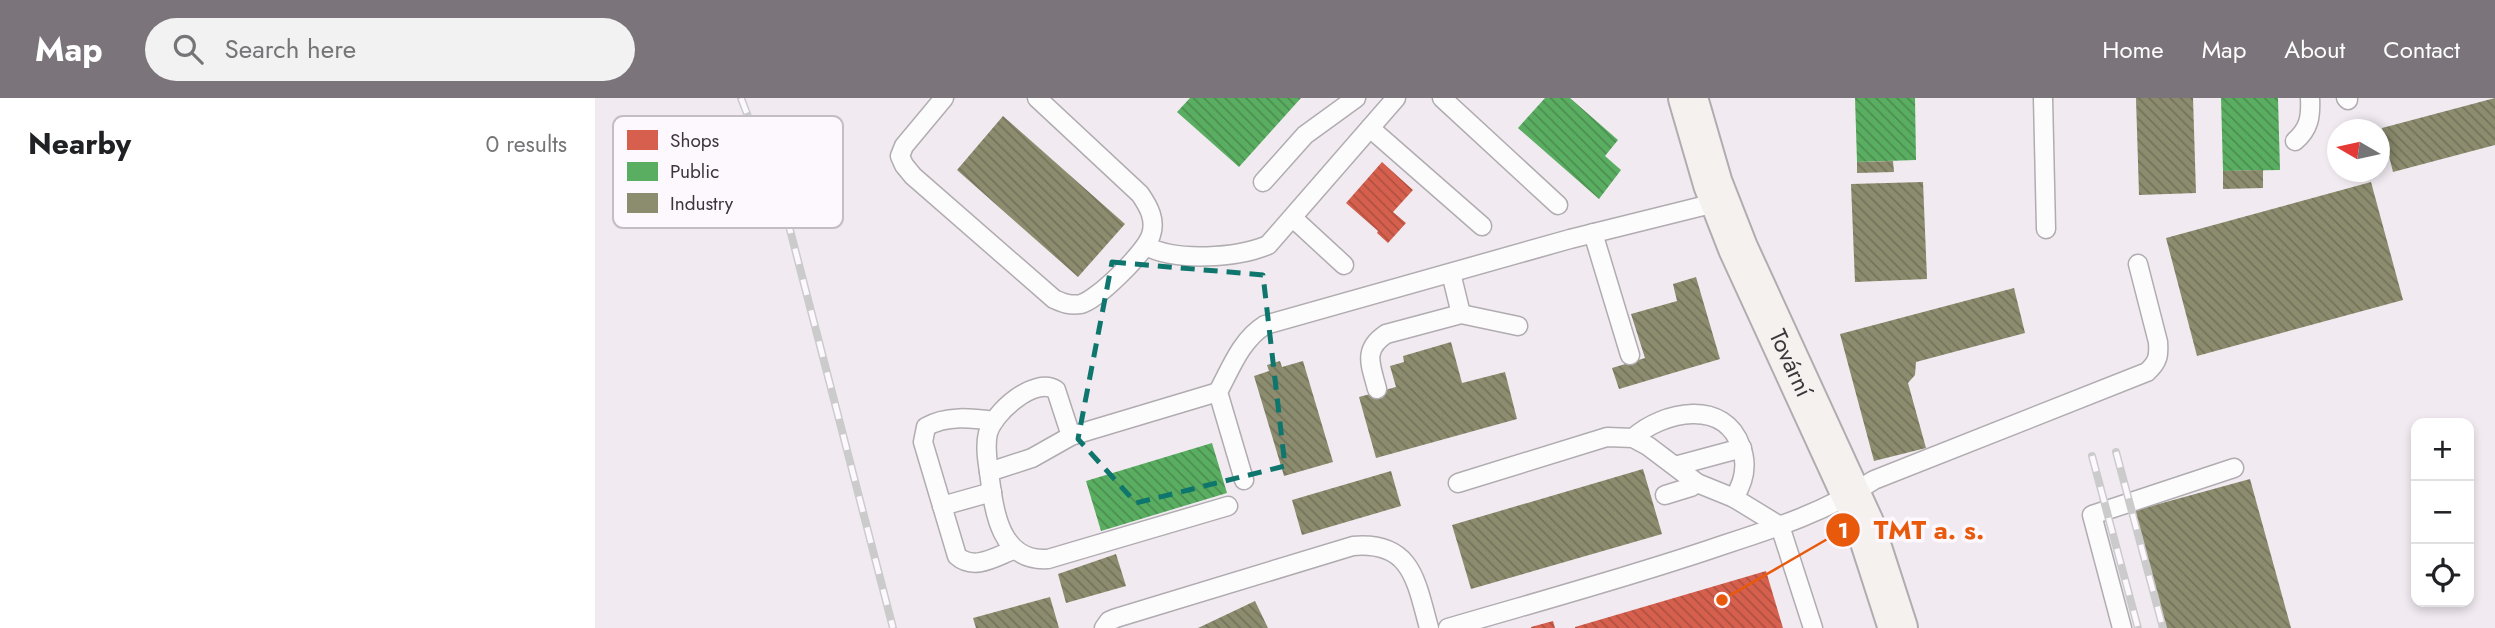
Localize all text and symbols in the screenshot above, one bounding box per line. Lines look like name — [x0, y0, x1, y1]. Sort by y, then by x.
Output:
search box — [145, 18, 635, 81]
text: Map — [35, 26, 103, 73]
icon: search — [169, 30, 207, 68]
text: Search here — [225, 30, 356, 68]
text: Home — [2102, 32, 2164, 67]
text: Map — [2202, 32, 2246, 67]
text: About — [2284, 32, 2345, 67]
text: Contact — [2383, 32, 2460, 67]
legend — [613, 116, 843, 228]
north arrow — [2327, 119, 2390, 182]
text: Nearby — [28, 122, 131, 165]
text: 0 results — [485, 127, 567, 161]
text: Shops — [670, 127, 720, 154]
text: Public — [670, 158, 719, 185]
text: Industry — [670, 190, 734, 217]
street label: Tovární — [1761, 324, 1822, 403]
map controls — [2411, 418, 2474, 607]
button: + — [2411, 418, 2474, 481]
button: − — [2411, 481, 2474, 544]
callout: TMT a. s. — [1825, 507, 1999, 554]
text: TMT a. s. — [1874, 511, 1984, 549]
text: 1 — [1838, 516, 1848, 546]
button: locate — [2411, 544, 2474, 607]

